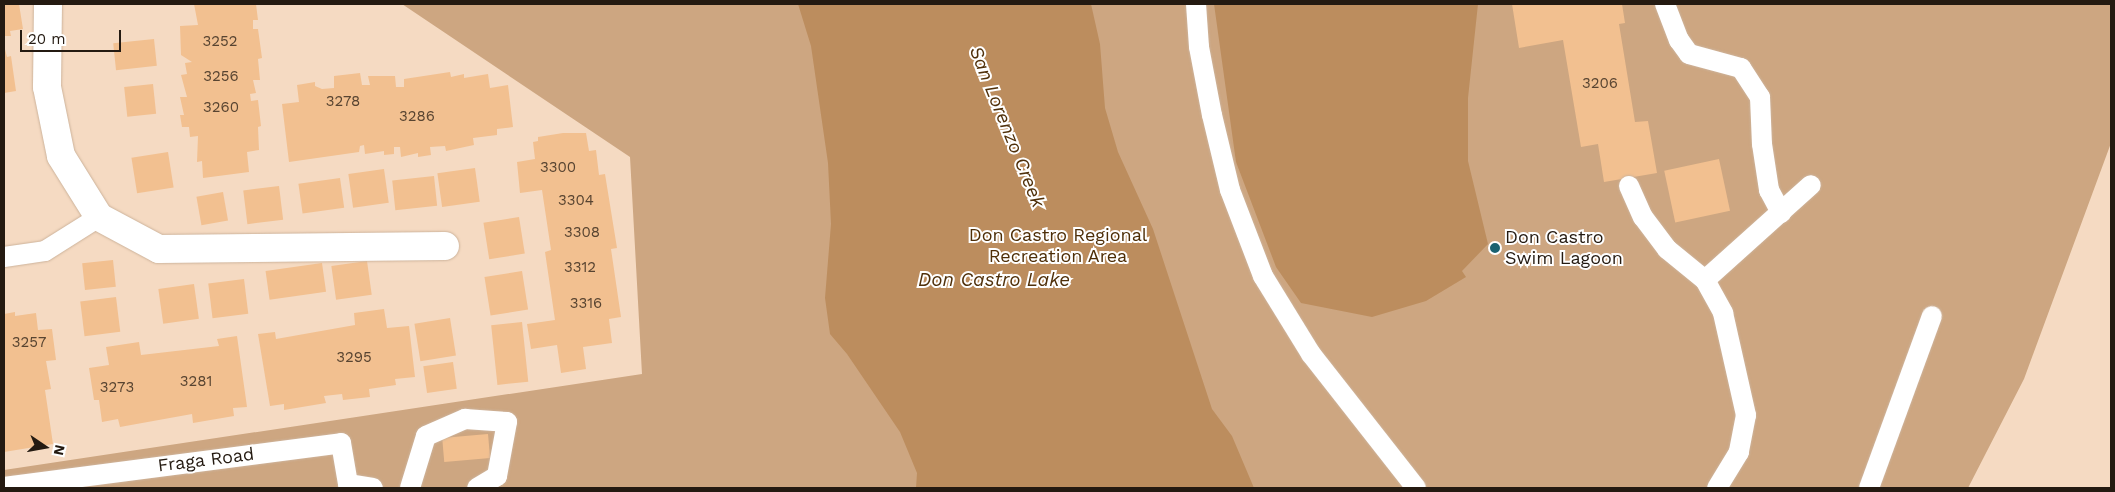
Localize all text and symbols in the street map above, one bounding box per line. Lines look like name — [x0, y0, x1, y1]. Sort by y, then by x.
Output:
scale bar — [22, 20, 124, 52]
text: 20 m — [28, 30, 66, 48]
house number: 3252 — [203, 33, 237, 51]
water label: San Lorenzo Creek — [964, 43, 1050, 211]
house number: 3256 — [203, 68, 239, 86]
house number: 3206 — [1582, 75, 1618, 93]
house number: 3278 — [326, 93, 360, 111]
house number: 3260 — [203, 99, 239, 117]
house number: 3286 — [399, 108, 435, 126]
house number: 3300 — [540, 159, 576, 177]
house number: 3304 — [558, 192, 594, 210]
house number: 3308 — [564, 224, 600, 242]
park label: Don Castro Regional Recreation Area — [969, 225, 1147, 268]
place label: Don Castro Swim Lagoon — [1505, 227, 1623, 270]
marker: Don Castro Swim Lagoon — [1489, 242, 1501, 254]
house number: 3312 — [564, 259, 596, 277]
water label: Don Castro Lake — [918, 269, 1070, 291]
house number: 3316 — [570, 295, 602, 313]
house number: 3257 — [12, 334, 46, 352]
house number: 3295 — [336, 349, 372, 367]
house number: 3281 — [180, 373, 212, 391]
house number: 3273 — [100, 379, 134, 397]
north arrow — [20, 422, 70, 472]
text: N — [51, 443, 69, 457]
street label: Fraga Road — [156, 443, 256, 477]

